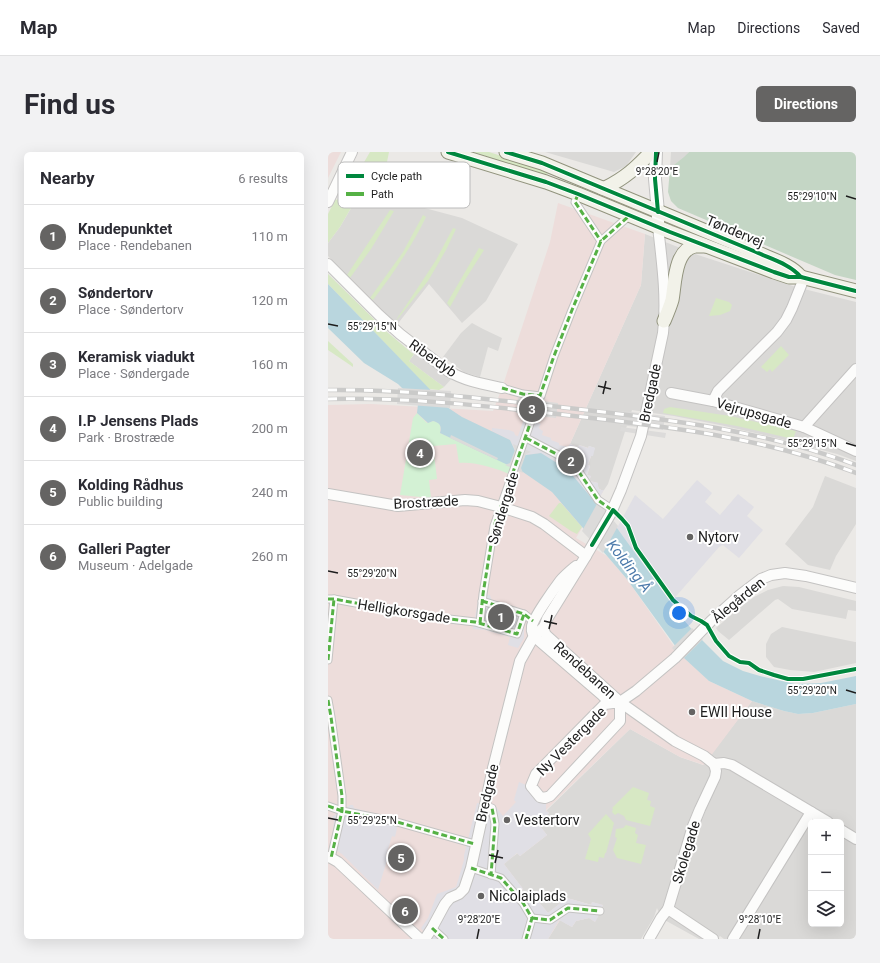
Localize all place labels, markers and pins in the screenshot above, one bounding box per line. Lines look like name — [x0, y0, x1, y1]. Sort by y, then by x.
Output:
pin: 3 — [519, 394, 545, 424]
pin: 4 — [407, 438, 433, 468]
pin: 2 — [558, 446, 584, 476]
place label: Nytorv — [698, 529, 739, 545]
marker: Nytorv — [685, 532, 695, 542]
pin: 1 — [488, 602, 514, 632]
place label: EWII House — [700, 704, 772, 720]
marker: EWII House — [687, 707, 697, 717]
place label: Vestertorv — [515, 812, 580, 828]
marker: Vestertorv — [502, 815, 512, 825]
pin: 5 — [388, 843, 414, 873]
place label: Nicolaiplads — [489, 888, 566, 904]
marker: Nicolaiplads — [476, 891, 486, 901]
pin: 6 — [392, 896, 418, 926]

